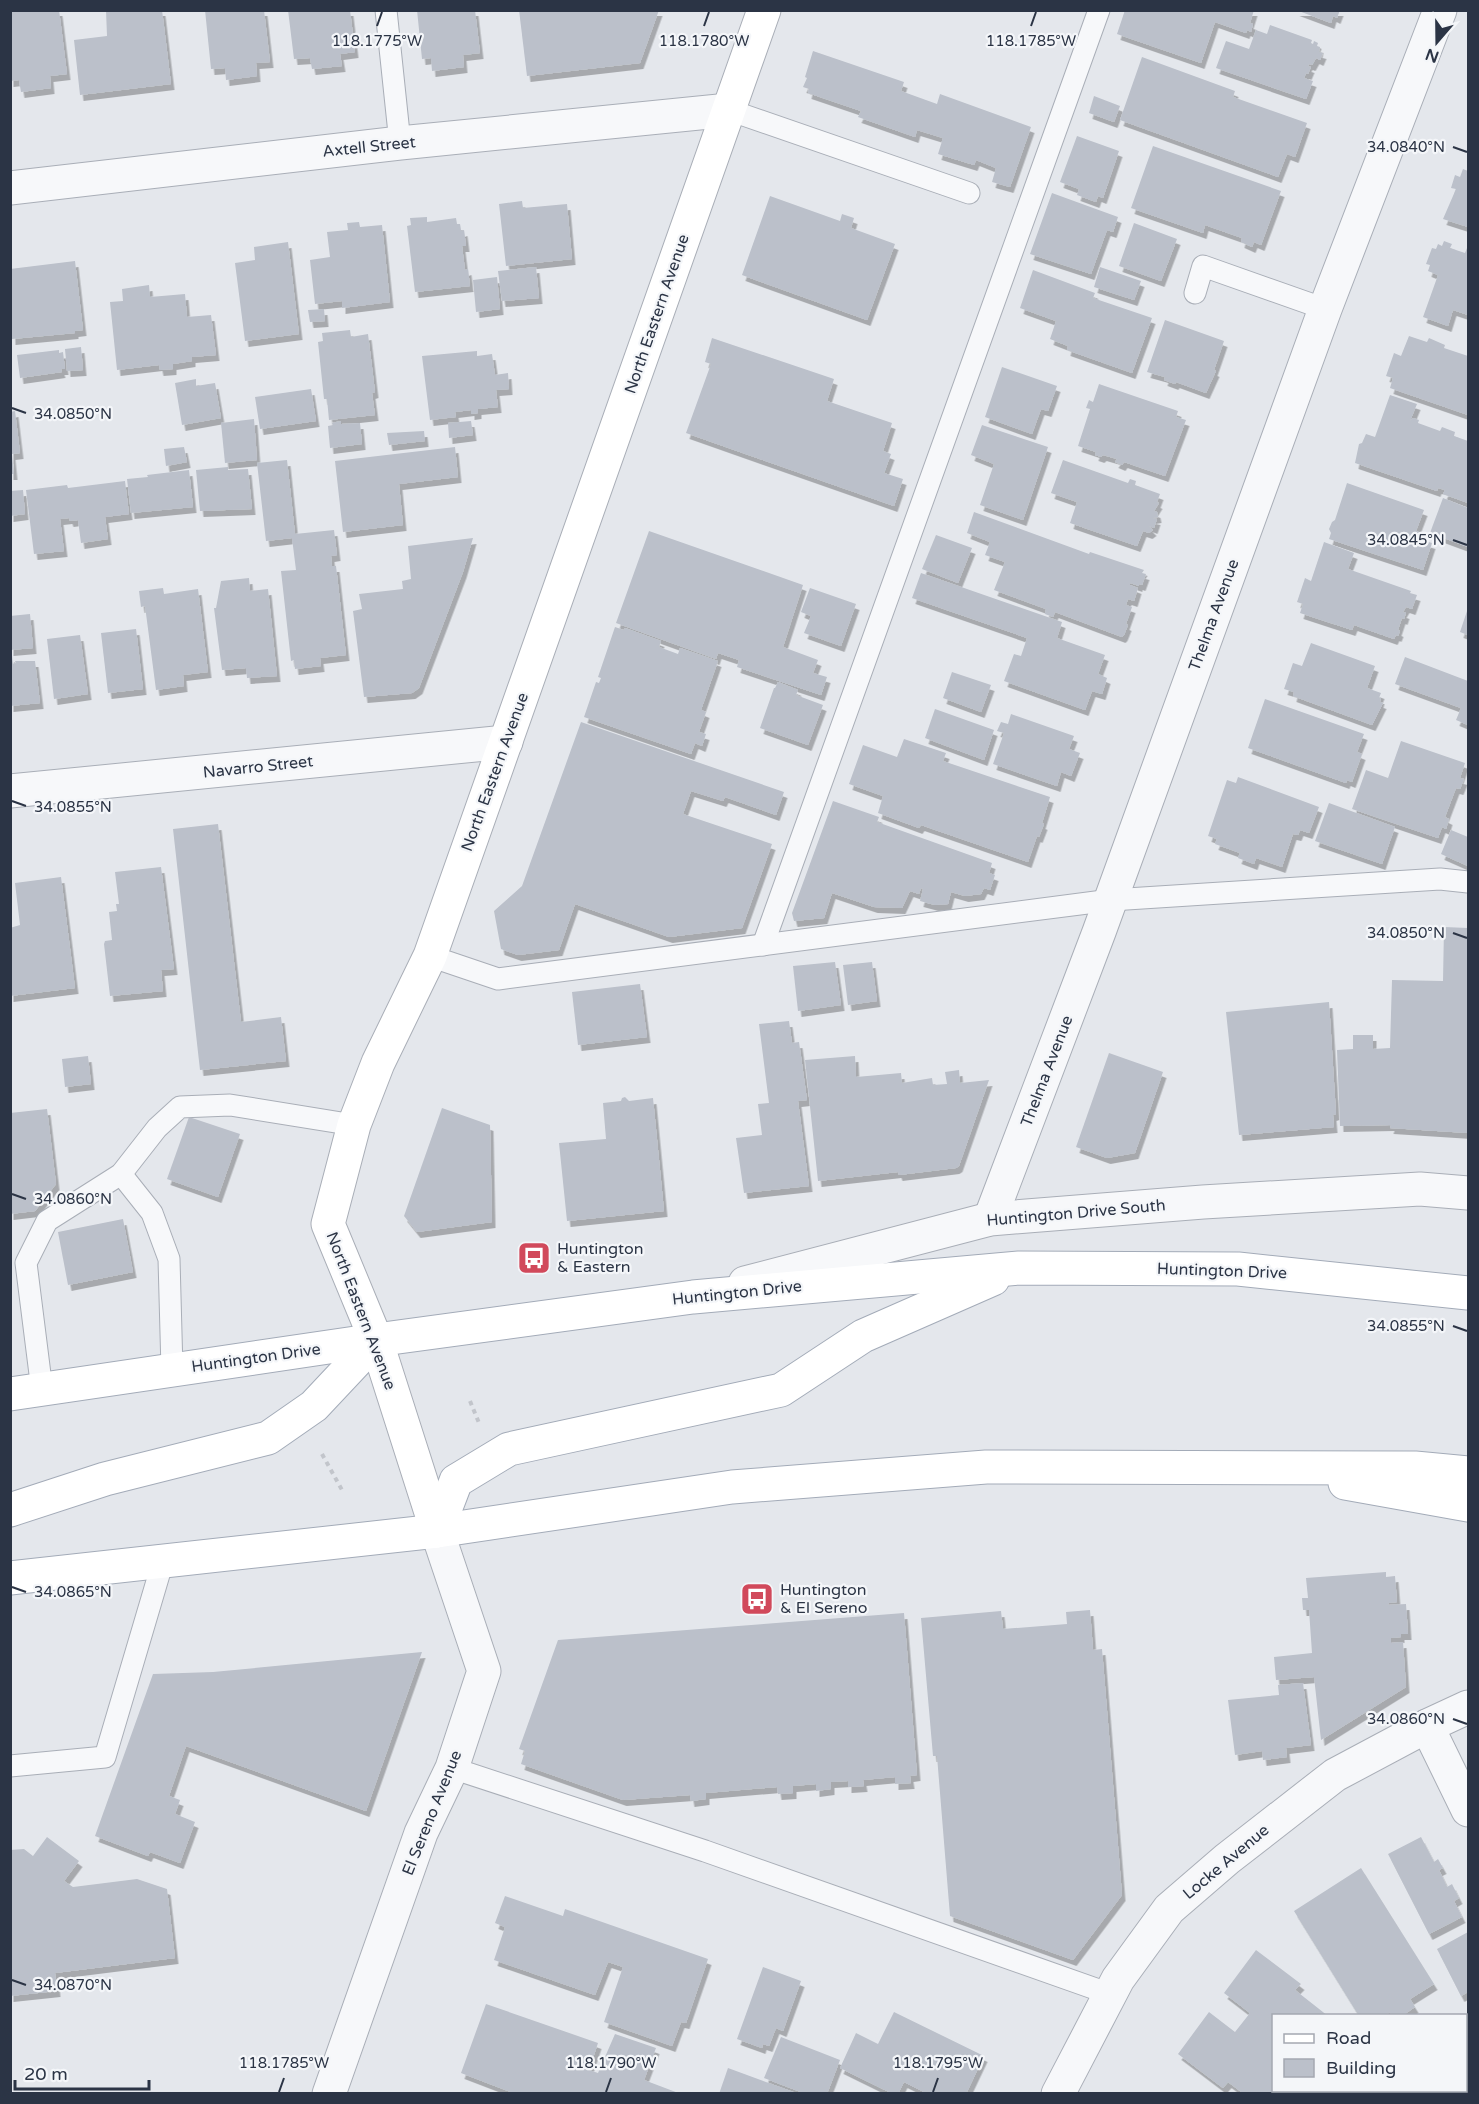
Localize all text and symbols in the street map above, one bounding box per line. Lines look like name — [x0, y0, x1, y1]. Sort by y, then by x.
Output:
north arrow — [1407, 12, 1467, 72]
text: 118.1775°W — [332, 32, 422, 50]
text: 118.1780°W — [659, 32, 749, 50]
text: 118.1785°W — [986, 32, 1076, 50]
text: N — [1423, 44, 1442, 67]
street label: Axtell Street — [321, 132, 417, 162]
text: 34.0840°N — [1367, 138, 1445, 156]
street label: North Eastern Avenue — [620, 232, 694, 396]
text: 34.0850°N — [34, 405, 112, 423]
text: 34.0845°N — [1367, 531, 1445, 549]
street label: Thelma Avenue — [1185, 556, 1243, 674]
street label: North Eastern Avenue — [457, 690, 533, 854]
street label: Navarro Street — [202, 751, 314, 783]
text: 34.0855°N — [34, 798, 112, 816]
text: 34.0850°N — [1367, 924, 1445, 942]
street label: Thelma Avenue — [1017, 1013, 1077, 1129]
text: 34.0860°N — [34, 1190, 112, 1208]
street label: Huntington Drive South — [986, 1195, 1166, 1231]
street label: North Eastern Avenue — [322, 1229, 400, 1393]
place label: Huntington & Eastern — [557, 1239, 644, 1277]
bus stop icon: Huntington & Eastern — [516, 1240, 552, 1276]
street label: Huntington Drive — [1157, 1259, 1287, 1283]
street label: Huntington Drive — [671, 1276, 803, 1310]
text: 34.0855°N — [1367, 1317, 1445, 1335]
street label: Huntington Drive — [190, 1339, 322, 1377]
place label: Huntington & El Sereno — [780, 1580, 868, 1618]
bus stop icon: Huntington & El Sereno — [739, 1581, 775, 1617]
text: 34.0865°N — [34, 1583, 112, 1601]
text: 34.0860°N — [1367, 1710, 1445, 1728]
street label: El Sereno Avenue — [398, 1748, 466, 1878]
street label: Locke Avenue — [1179, 1820, 1273, 1904]
text: 34.0870°N — [34, 1976, 112, 1994]
legend — [1272, 2014, 1467, 2092]
text: Road — [1326, 2027, 1371, 2049]
scale bar — [15, 2053, 148, 2091]
text: 118.1785°W — [239, 2054, 329, 2072]
text: 118.1790°W — [566, 2054, 656, 2072]
text: 118.1795°W — [893, 2054, 983, 2072]
text: Building — [1326, 2057, 1396, 2079]
text: 20 m — [24, 2063, 68, 2085]

